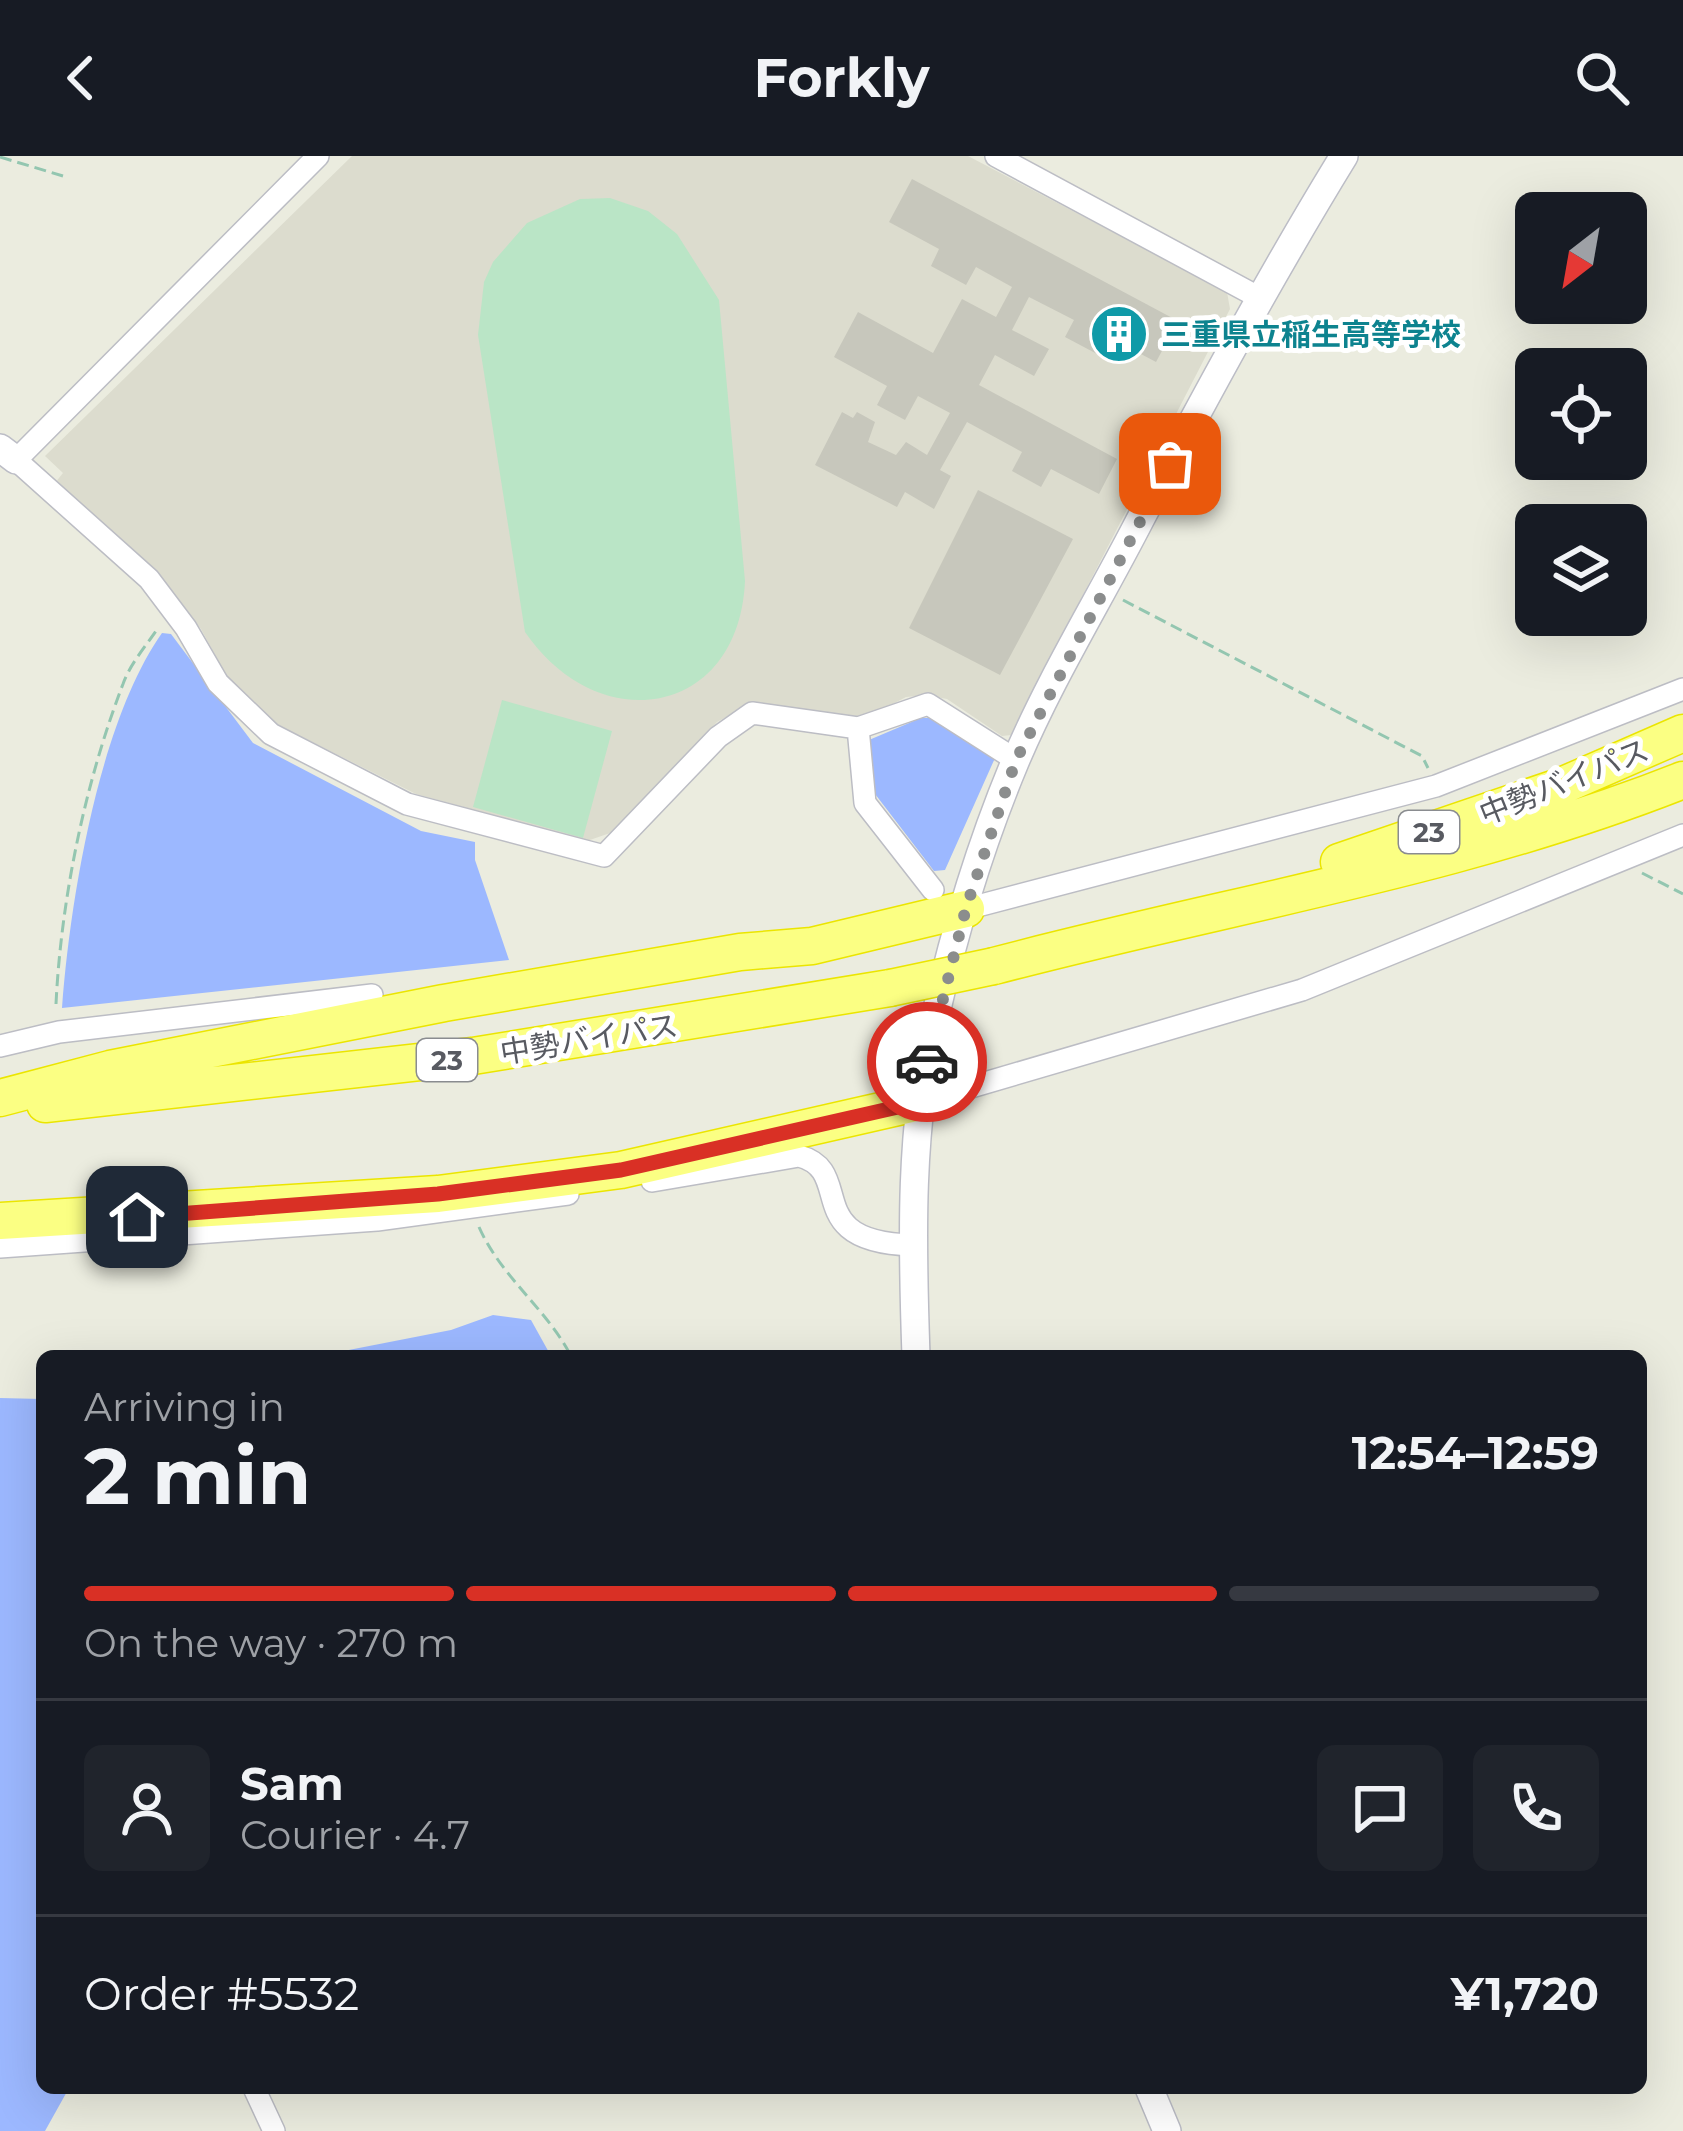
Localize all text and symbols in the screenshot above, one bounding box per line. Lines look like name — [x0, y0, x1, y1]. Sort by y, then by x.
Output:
icon: back — [48, 45, 114, 111]
text: Forkly — [753, 45, 930, 111]
icon: search — [1569, 45, 1635, 111]
north arrow — [1515, 192, 1647, 324]
map controls — [1515, 192, 1647, 636]
building icon: 三重県立稲生高等学校 — [1088, 303, 1150, 365]
place label: 三重県立稲生高等学校 — [1161, 316, 1461, 353]
button: locate — [1515, 348, 1647, 480]
pin — [1119, 413, 1221, 515]
icon: bag — [1137, 431, 1203, 497]
button: layers — [1515, 504, 1647, 636]
street label: 中勢バイパス — [1474, 731, 1654, 833]
road number: 23 — [1399, 811, 1459, 853]
courier — [867, 1002, 987, 1122]
street label: 中勢バイパス — [498, 1007, 680, 1071]
icon: car — [894, 1029, 960, 1095]
road number: 23 — [417, 1039, 477, 1081]
pin — [86, 1166, 188, 1268]
icon: home — [104, 1184, 170, 1250]
text: Arriving in — [84, 1383, 285, 1431]
text: 12:54–12:59 — [1352, 1425, 1599, 1480]
text: 2 min — [84, 1428, 311, 1524]
text: On the way · 270 m — [84, 1619, 458, 1667]
button: person — [84, 1745, 210, 1871]
button: chat — [1317, 1745, 1443, 1871]
button: phone — [1473, 1745, 1599, 1871]
text: Sam — [240, 1756, 344, 1811]
text: Courier · 4.7 — [240, 1811, 470, 1859]
text: Order #5532 — [84, 1966, 359, 2021]
text: ¥1,720 — [1451, 1966, 1599, 2021]

